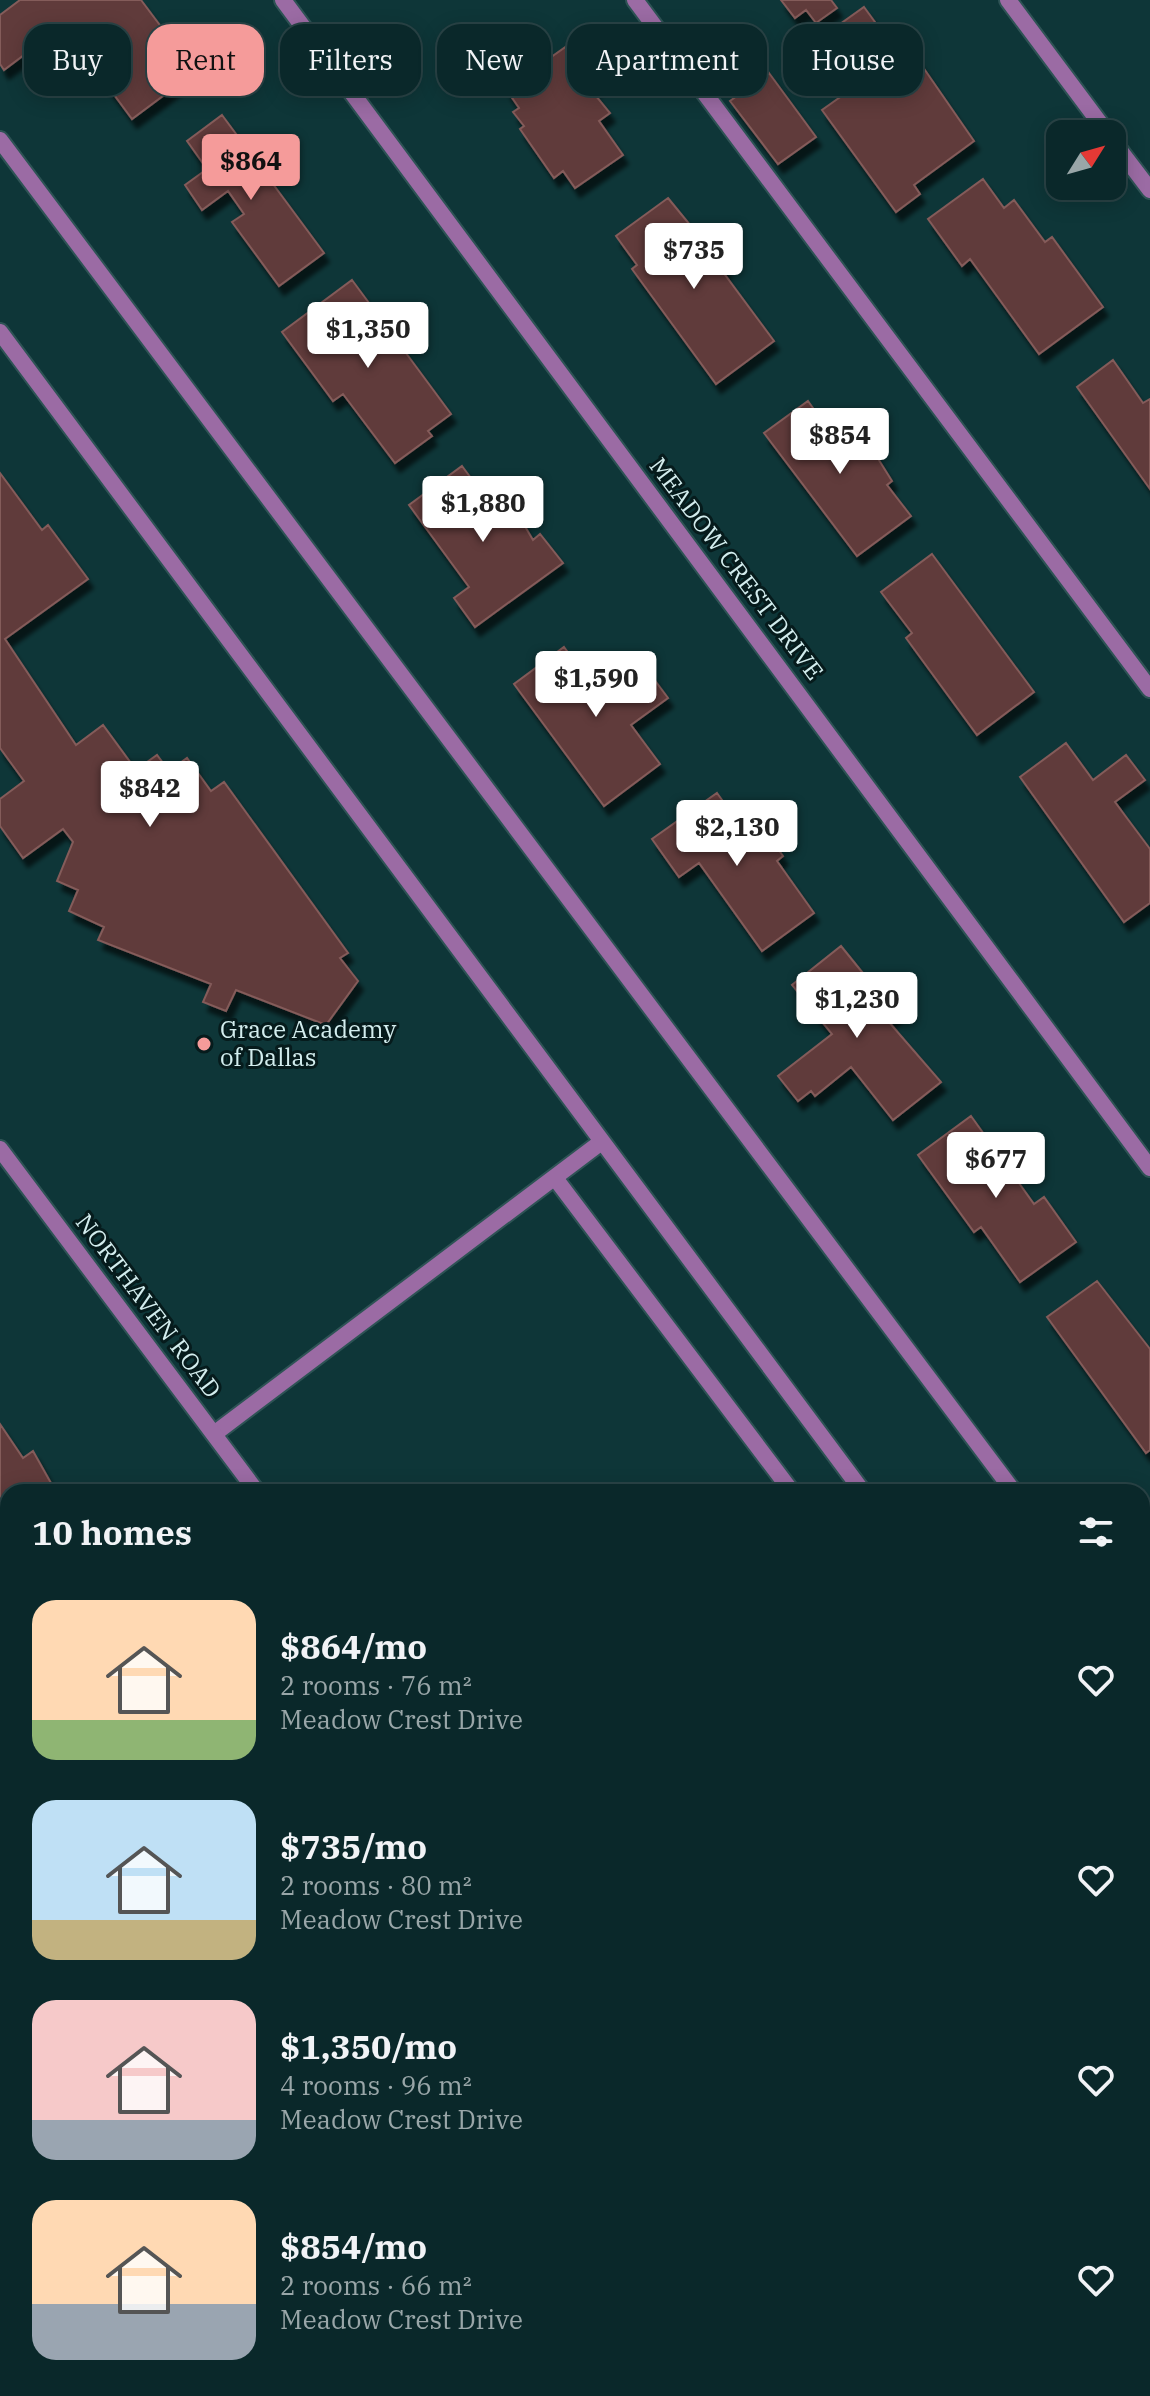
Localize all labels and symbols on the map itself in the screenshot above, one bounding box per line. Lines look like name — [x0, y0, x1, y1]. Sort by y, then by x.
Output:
north arrow — [1046, 120, 1126, 200]
pin: $864 — [204, 134, 298, 202]
pin: $735 — [647, 223, 741, 291]
pin: $1,350 — [303, 302, 433, 370]
pin: $854 — [793, 408, 887, 476]
street label: MEADOW CREST DRIVE — [643, 451, 831, 686]
pin: $1,880 — [418, 476, 548, 544]
pin: $1,590 — [531, 651, 661, 719]
pin: $842 — [103, 761, 197, 829]
pin: $2,130 — [672, 800, 802, 868]
pin: $1,230 — [792, 972, 922, 1040]
place label: Grace Academy of Dallas — [220, 1013, 396, 1073]
marker: Grace Academy of Dallas — [195, 1035, 213, 1053]
pin: $677 — [949, 1132, 1043, 1200]
street label: NORTHAVEN ROAD — [69, 1207, 229, 1404]

